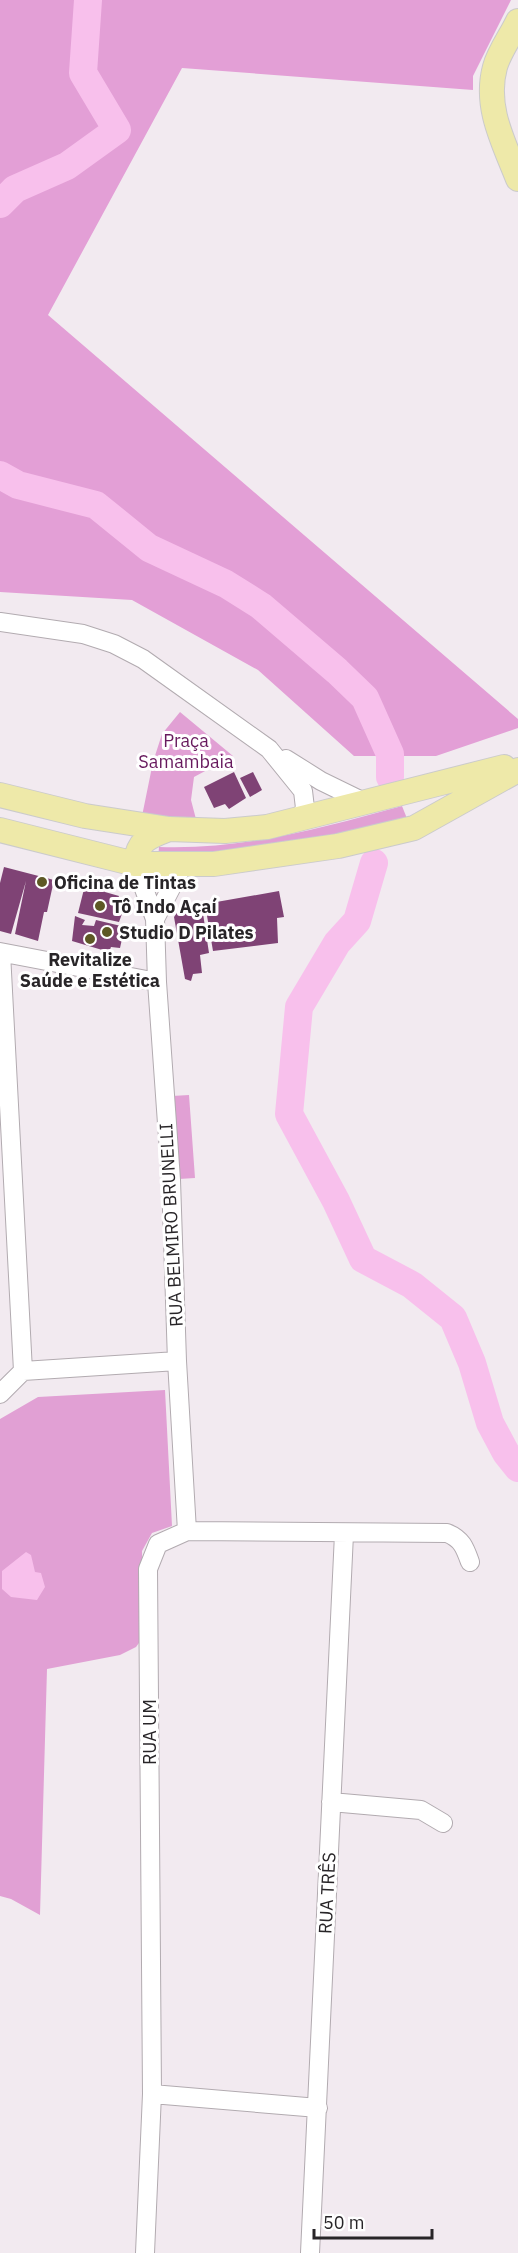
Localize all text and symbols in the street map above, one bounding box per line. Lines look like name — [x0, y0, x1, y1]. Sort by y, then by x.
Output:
park label: Praça Samambaia — [138, 729, 234, 773]
place label: Oficina de Tintas — [54, 871, 196, 894]
marker: Oficina de Tintas — [35, 875, 49, 889]
place label: Tô Indo Açaí — [112, 895, 217, 918]
marker: Tô Indo Açaí — [93, 899, 107, 913]
place label: Studio D Pilates — [119, 921, 254, 944]
marker: Studio D Pilates — [100, 925, 114, 939]
marker: Revitalize Saúde e Estética — [83, 932, 97, 946]
place label: Revitalize Saúde e Estética — [20, 948, 160, 992]
street label: RUA BELMIRO BRUNELLI — [154, 1122, 188, 1328]
street label: RUA UM — [138, 1699, 161, 1765]
street label: RUA TRÊS — [313, 1852, 341, 1934]
scale bar — [314, 2202, 432, 2240]
text: 50 m — [323, 2211, 365, 2234]

